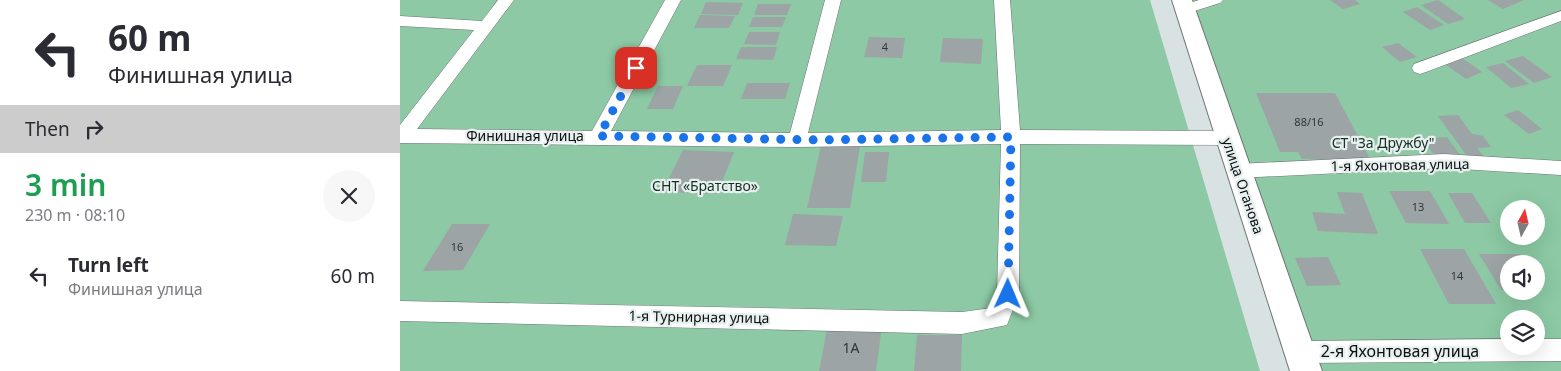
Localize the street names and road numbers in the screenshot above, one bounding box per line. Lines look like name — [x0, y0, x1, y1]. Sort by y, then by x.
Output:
street label: Финишная улица — [466, 126, 584, 145]
street label: улица Оганова — [1218, 135, 1269, 236]
street label: 1-я Яхонтовая улица — [1330, 154, 1470, 175]
street label: 1-я Турнирная улица — [628, 306, 770, 327]
street label: 2-я Яхонтовая улица — [1321, 340, 1479, 362]

